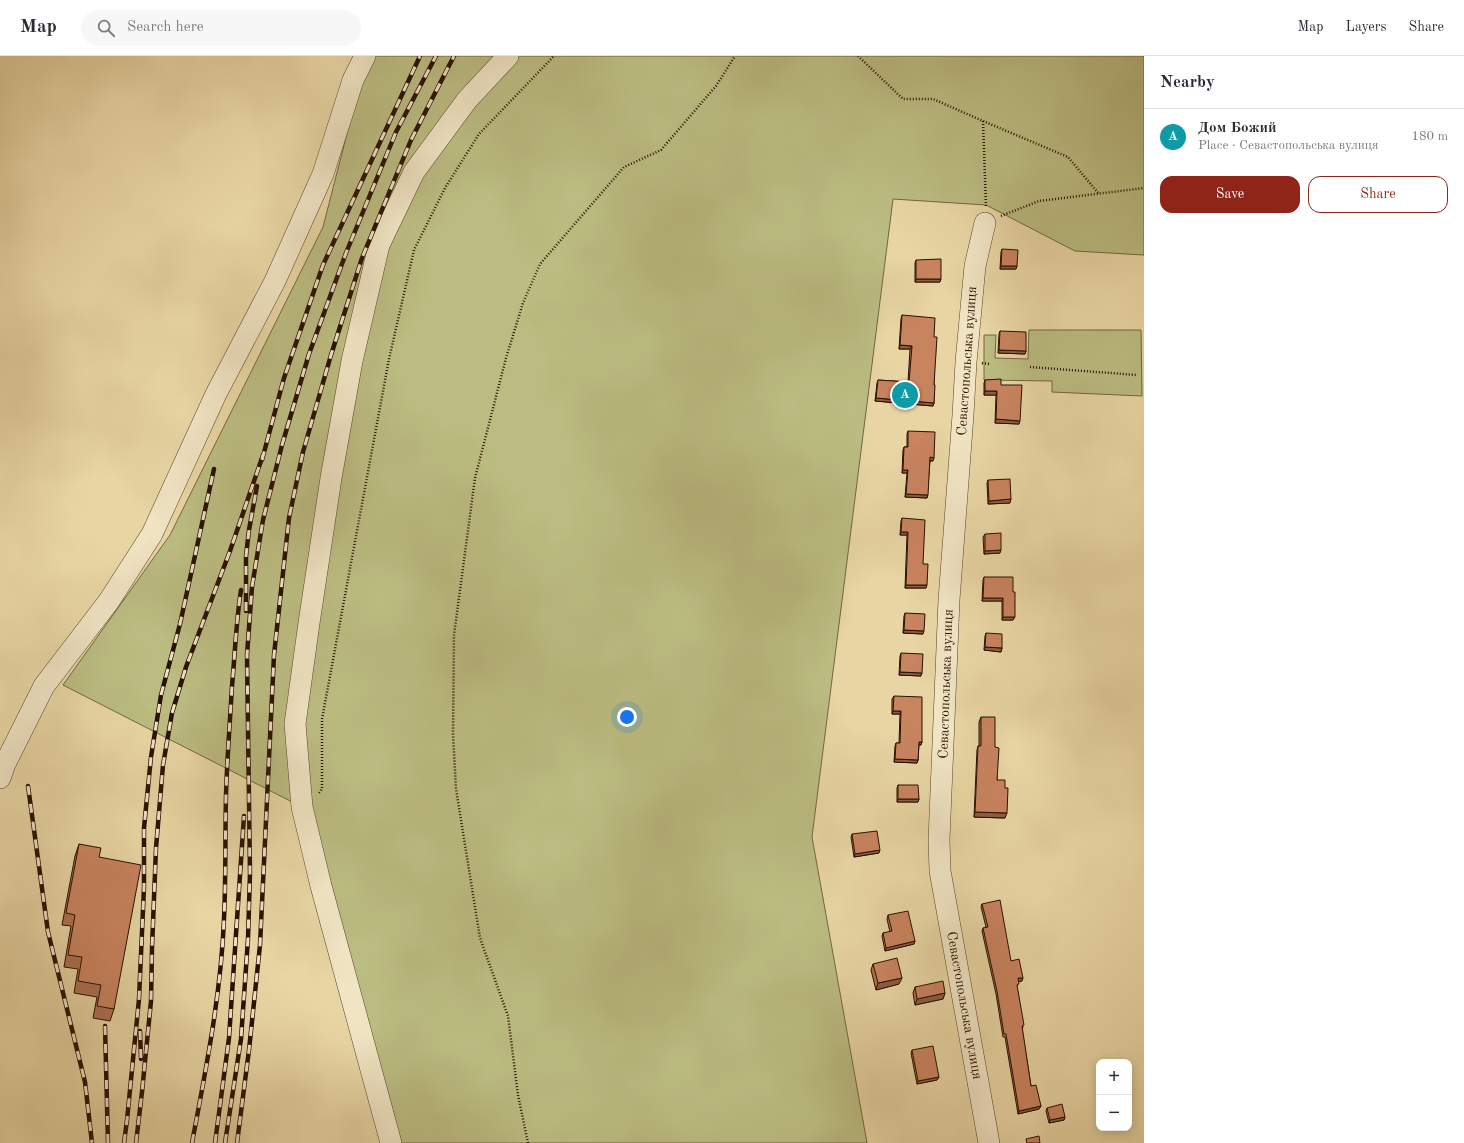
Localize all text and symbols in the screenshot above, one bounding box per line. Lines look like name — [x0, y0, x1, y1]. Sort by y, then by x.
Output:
search box — [81, 10, 361, 46]
icon: search — [95, 17, 117, 39]
text: Map — [20, 18, 57, 37]
text: Search here — [127, 20, 204, 35]
text: Map — [1298, 20, 1324, 34]
text: Layers — [1346, 20, 1387, 34]
text: Share — [1409, 20, 1444, 34]
text: Nearby — [1160, 74, 1215, 91]
text: Дом Божий — [1198, 121, 1277, 136]
text: A — [1168, 130, 1178, 143]
text: 180 m — [1411, 130, 1448, 143]
text: Place · Севастопольська вулиця — [1198, 139, 1379, 152]
button: Save — [1160, 176, 1300, 213]
button: Share — [1308, 176, 1448, 213]
street label: Севастопольська вулиця — [955, 286, 979, 436]
pin: A — [892, 380, 918, 410]
street label: Севастопольська вулиця — [936, 609, 956, 759]
your location — [617, 707, 637, 727]
street label: Севастопольська вулиця — [944, 930, 984, 1081]
map controls — [1096, 1059, 1132, 1131]
button: + — [1096, 1059, 1132, 1095]
button: − — [1096, 1095, 1132, 1131]

